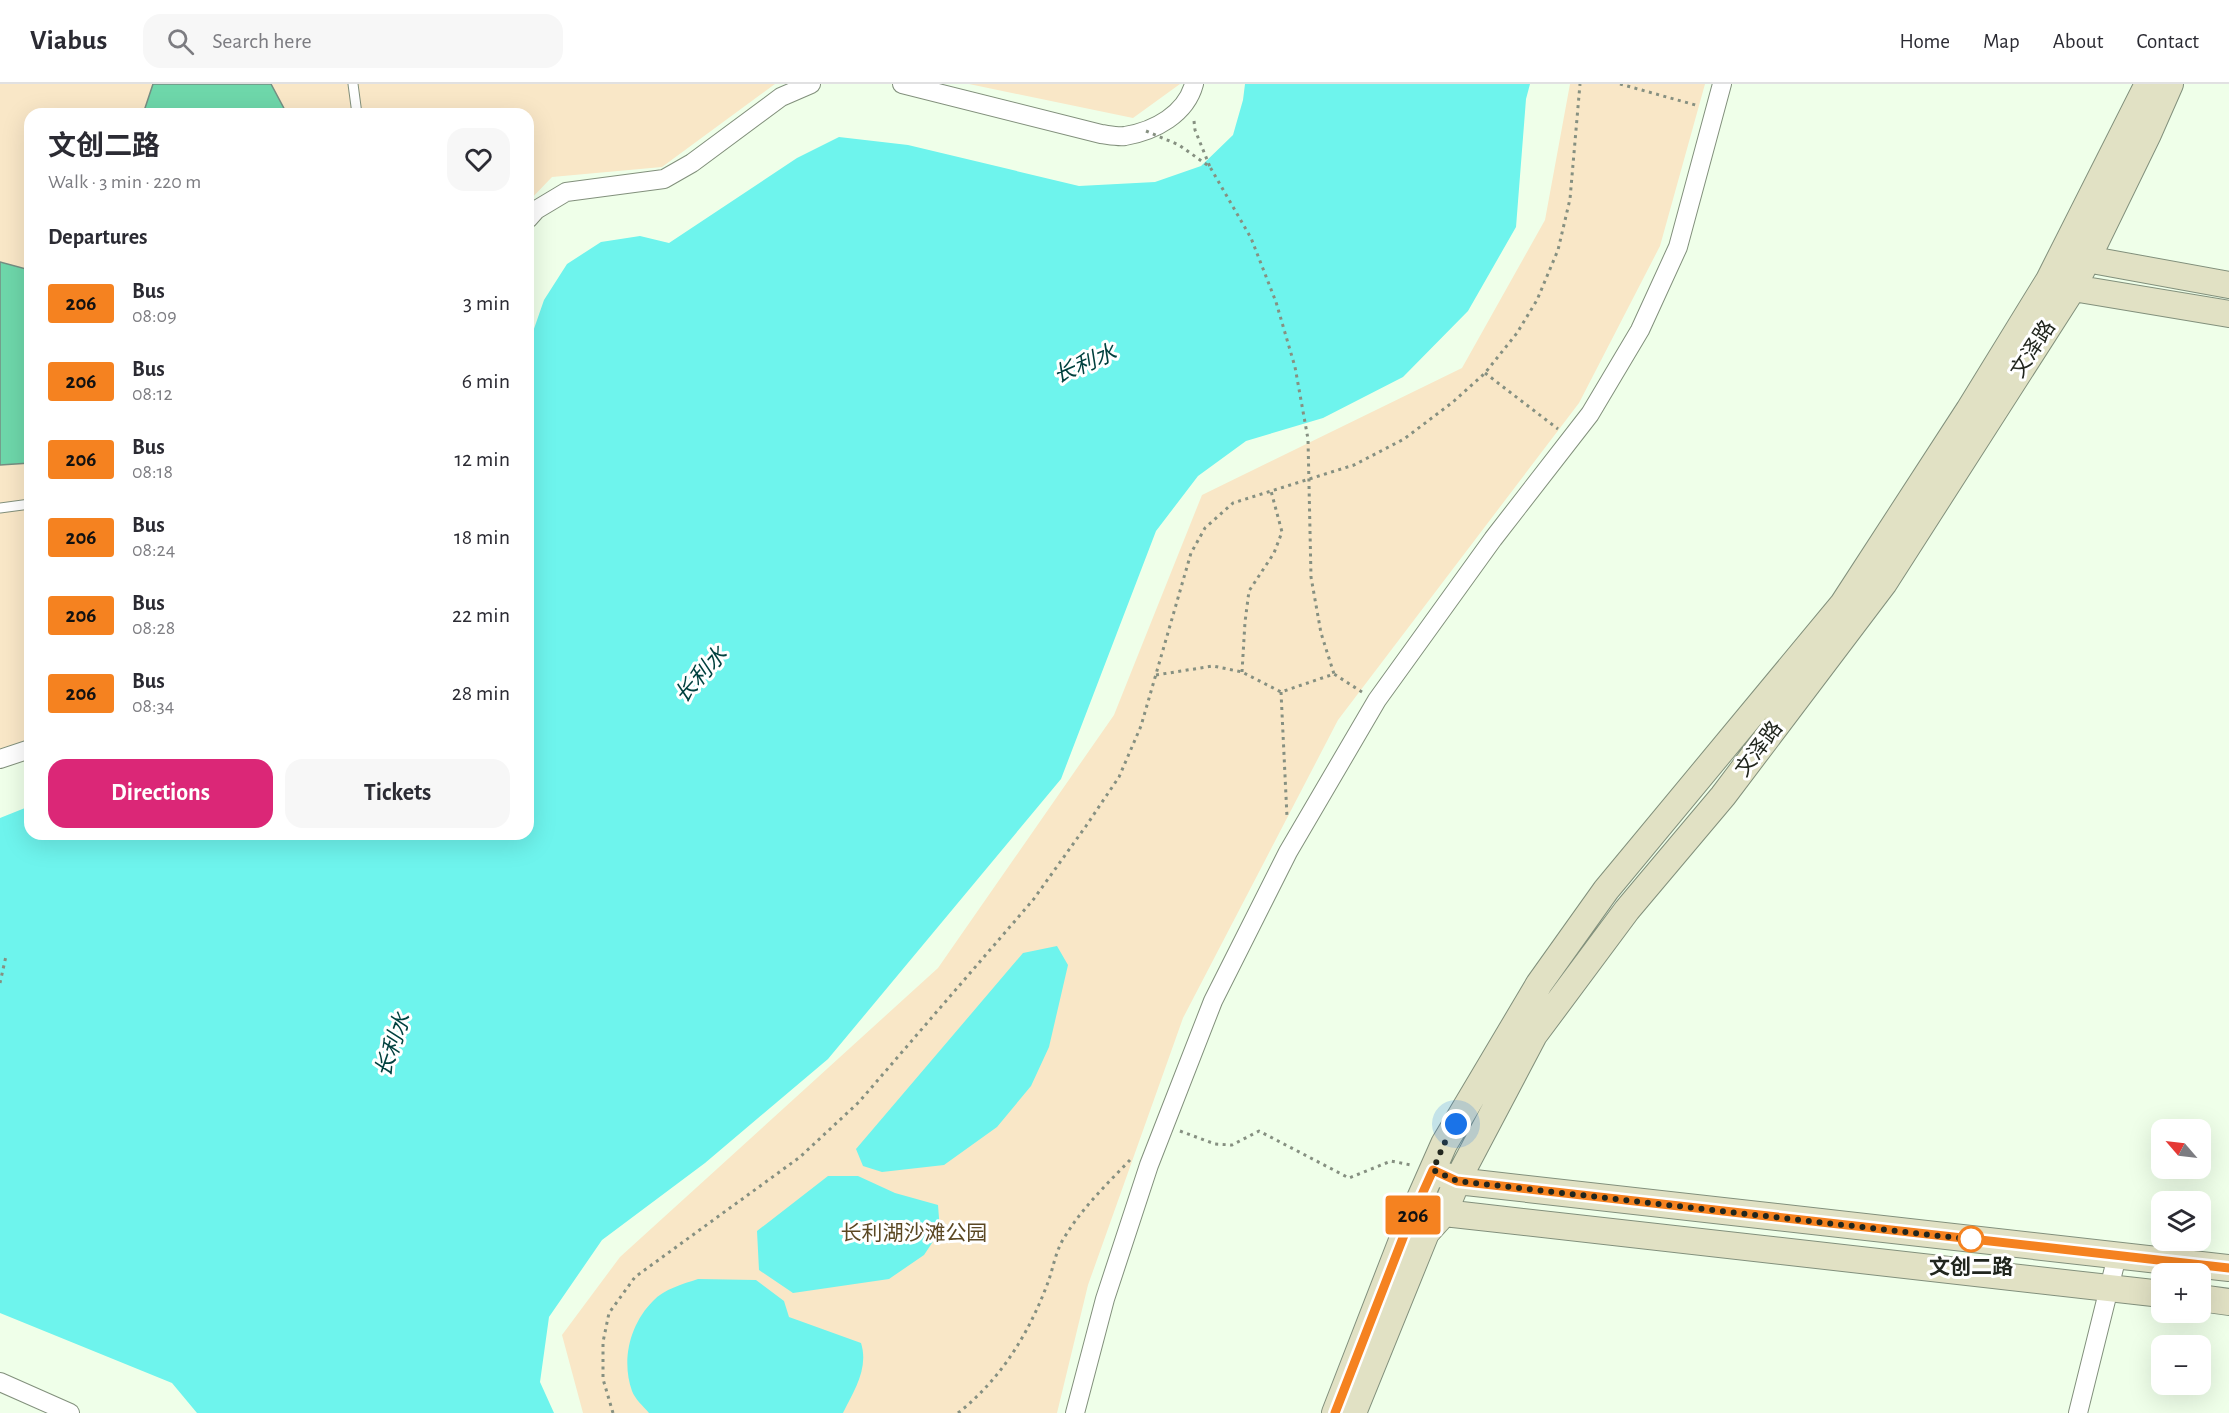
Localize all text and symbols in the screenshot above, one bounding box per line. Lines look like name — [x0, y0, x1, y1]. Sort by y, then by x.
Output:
search box — [143, 14, 563, 68]
icon: search — [164, 25, 197, 58]
text: Viabus — [30, 27, 107, 55]
text: Search here — [212, 30, 312, 52]
text: Home — [1899, 31, 1950, 52]
text: Map — [1983, 31, 2020, 52]
text: About — [2053, 31, 2103, 52]
text: Contact — [2136, 31, 2199, 52]
button: heart — [447, 128, 510, 191]
text: 文创二路 — [48, 133, 160, 161]
text: Walk · 3 min · 220 m — [48, 172, 201, 192]
text: Departures — [48, 226, 148, 248]
text: Bus — [132, 280, 165, 302]
text: 3 min — [463, 292, 510, 314]
text: 206 — [66, 293, 96, 314]
text: 08:09 — [132, 306, 177, 326]
street label: 文泽路 — [2006, 316, 2059, 381]
water label: 长利水 — [1050, 340, 1121, 387]
text: Bus — [132, 358, 165, 380]
text: 6 min — [462, 370, 510, 392]
text: 206 — [66, 371, 96, 392]
text: 08:12 — [132, 384, 173, 404]
text: Bus — [132, 436, 165, 458]
text: 12 min — [455, 448, 510, 470]
text: 206 — [66, 449, 96, 470]
text: 08:18 — [132, 462, 173, 482]
text: Bus — [132, 514, 165, 536]
text: 18 min — [454, 526, 510, 548]
text: 206 — [66, 527, 96, 548]
text: 08:24 — [132, 540, 175, 560]
text: Bus — [132, 592, 165, 614]
text: 22 min — [452, 604, 510, 626]
text: 206 — [66, 605, 96, 626]
text: 08:28 — [132, 618, 175, 638]
water label: 长利水 — [670, 642, 732, 707]
text: Bus — [132, 670, 165, 692]
text: 28 min — [452, 682, 510, 704]
text: 206 — [66, 683, 96, 704]
text: 08:34 — [132, 696, 174, 716]
street label: 文泽路 — [1731, 717, 1786, 780]
button: Directions — [48, 759, 273, 828]
button: Tickets — [285, 759, 510, 828]
water label: 长利水 — [371, 1009, 414, 1080]
your location — [1441, 1109, 1471, 1139]
north arrow — [2151, 1119, 2211, 1179]
map controls — [2151, 1119, 2211, 1395]
button: layers — [2151, 1191, 2211, 1251]
line badge: 206 — [1378, 1196, 1448, 1234]
text: 206 — [1398, 1205, 1428, 1226]
park label: 长利湖沙滩公园 — [841, 1222, 988, 1244]
marker: 文创二路 — [1958, 1226, 1984, 1252]
place label: 文创二路 — [1929, 1255, 2013, 1278]
button: + — [2151, 1263, 2211, 1323]
button: − — [2151, 1335, 2211, 1395]

